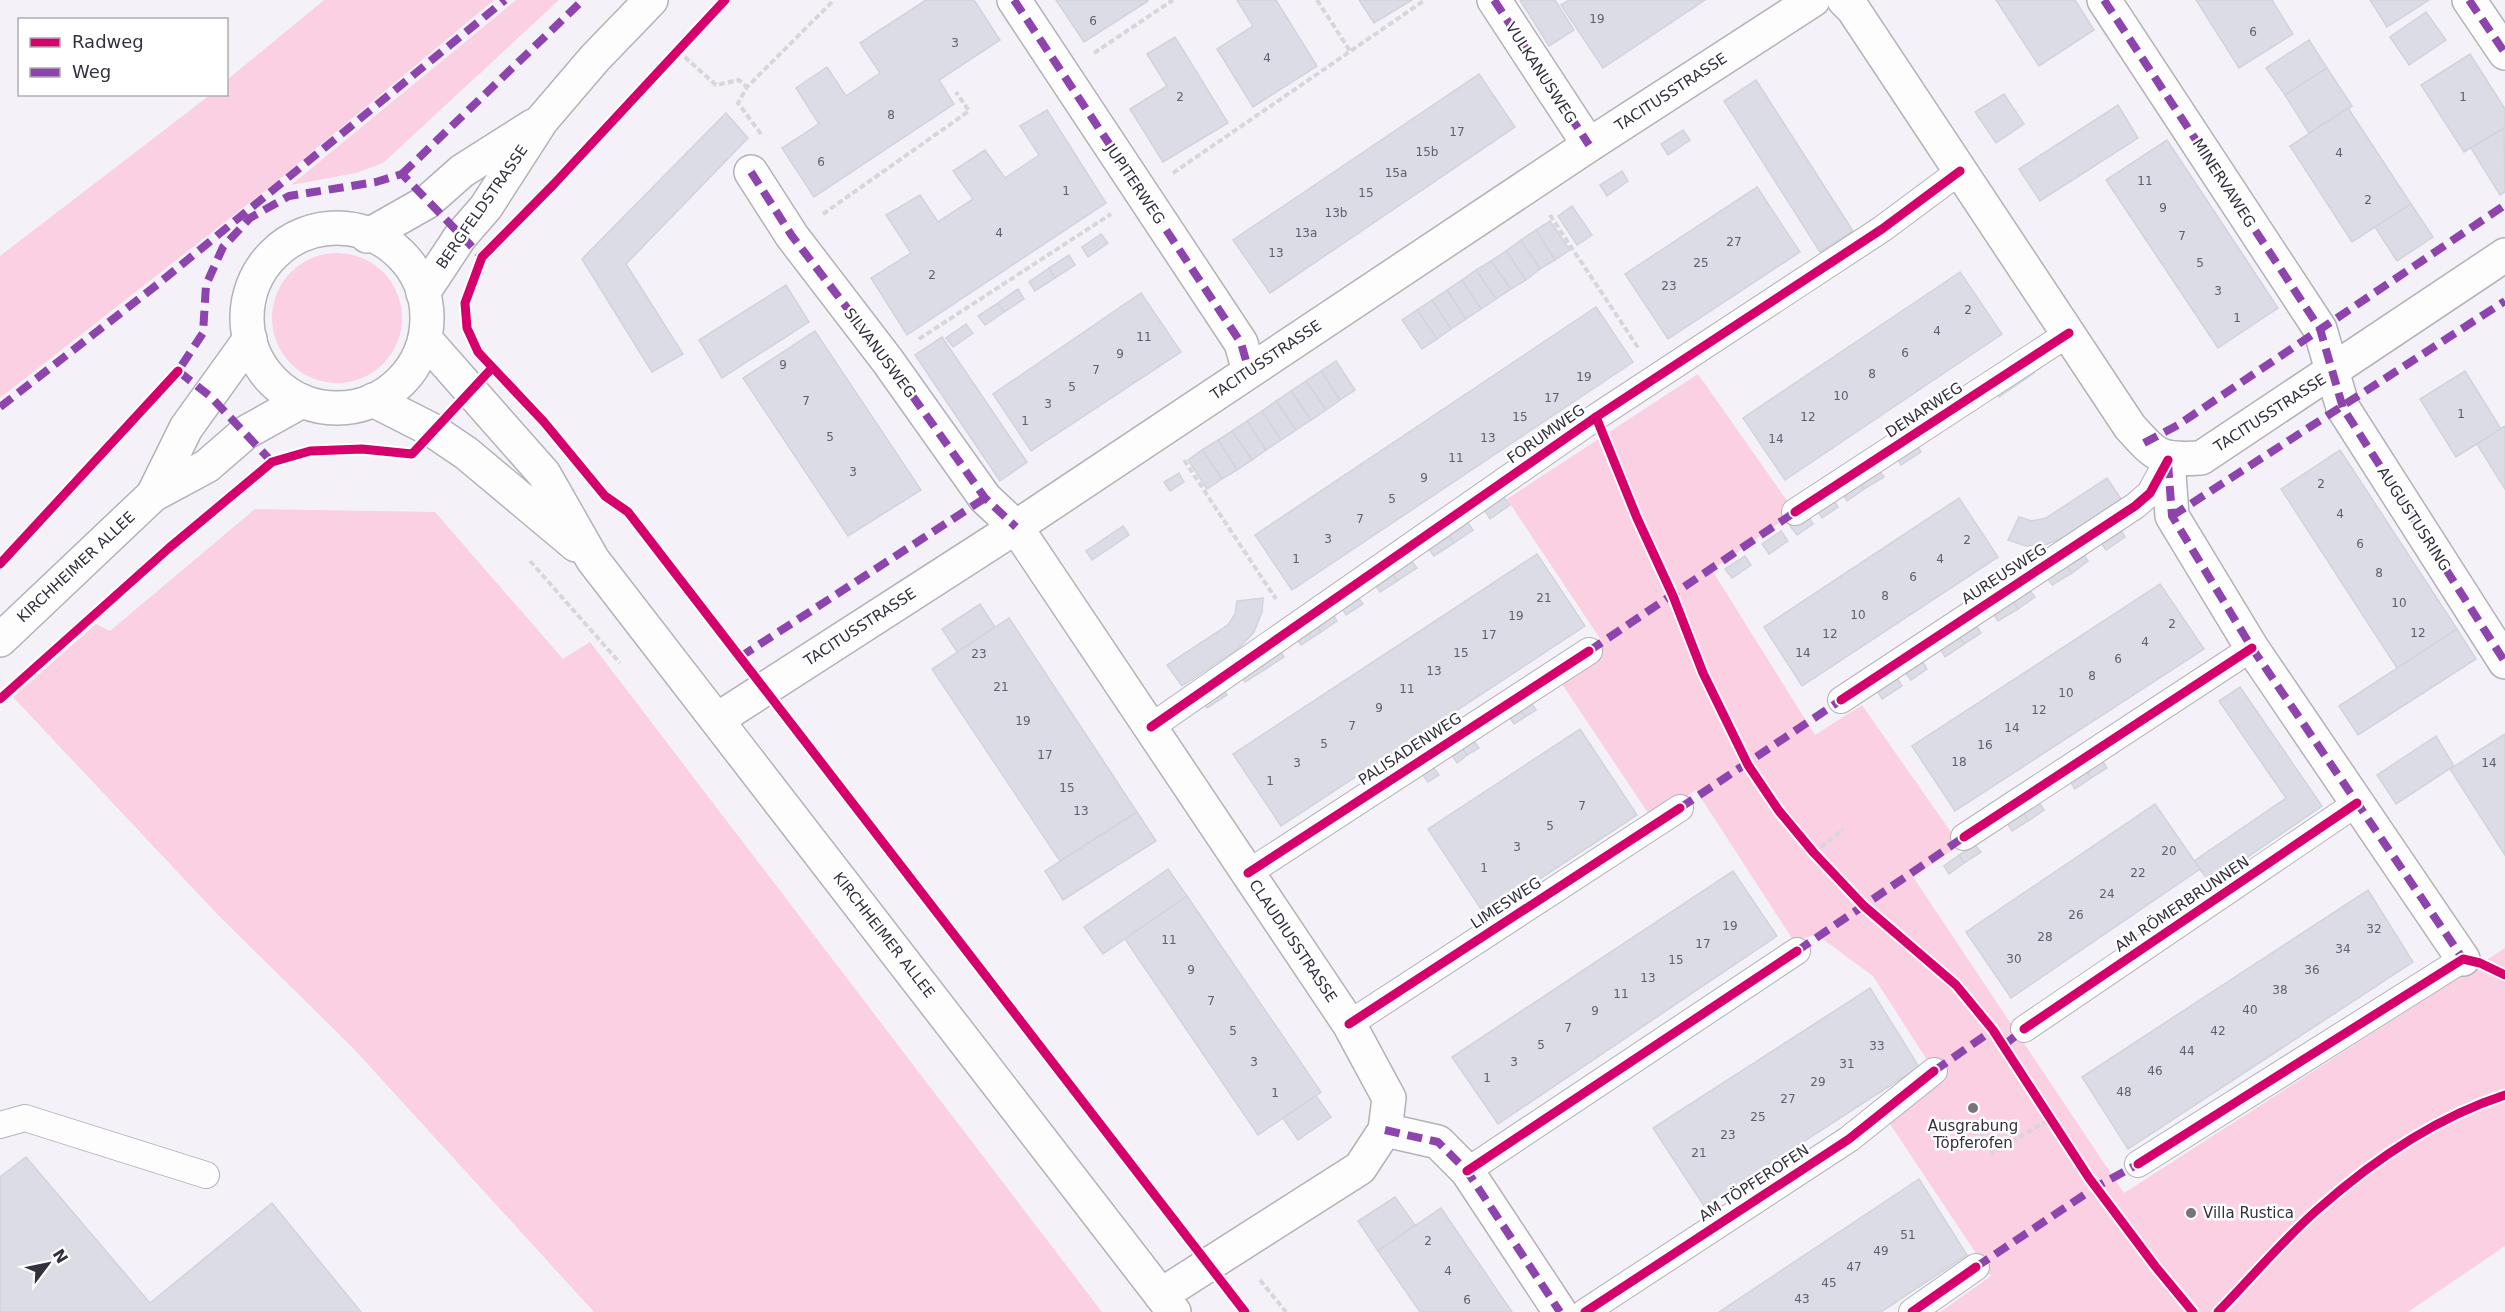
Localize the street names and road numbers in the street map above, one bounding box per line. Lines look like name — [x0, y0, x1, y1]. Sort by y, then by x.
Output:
street label: VULKANUSWEG — [1502, 19, 1580, 127]
street label: TACITUSSTRASSE — [1611, 49, 1730, 135]
street label: MINERVAWEG — [2189, 135, 2259, 231]
street label: JUPITERWEG — [1101, 139, 1169, 228]
street label: BERGFELDSTRASSE — [432, 142, 532, 272]
street label: SILVANUSWEG — [840, 305, 920, 401]
street label: TACITUSSTRASSE — [1206, 316, 1325, 404]
street label: TACITUSSTRASSE — [2210, 370, 2329, 456]
street label: DENARWEG — [1882, 378, 1966, 442]
street label: FORUMWEG — [1504, 401, 1588, 467]
street label: AUGUSTUSRING — [2374, 463, 2454, 575]
street label: KIRCHHEIMER ALLEE — [13, 508, 139, 626]
street label: AUREUSWEG — [1958, 540, 2050, 608]
street label: TACITUSSTRASSE — [800, 584, 919, 670]
street label: PALISADENWEG — [1355, 709, 1465, 789]
street label: AM RÖMERBRUNNEN — [2111, 852, 2252, 956]
street label: KIRCHHEIMER ALLEE — [829, 869, 939, 1001]
street label: LIMESWEG — [1467, 873, 1545, 933]
street label: CLAUDIUSSTRASSE — [1245, 876, 1341, 1006]
street label: AM TÖPFEROFEN — [1695, 1140, 1812, 1225]

